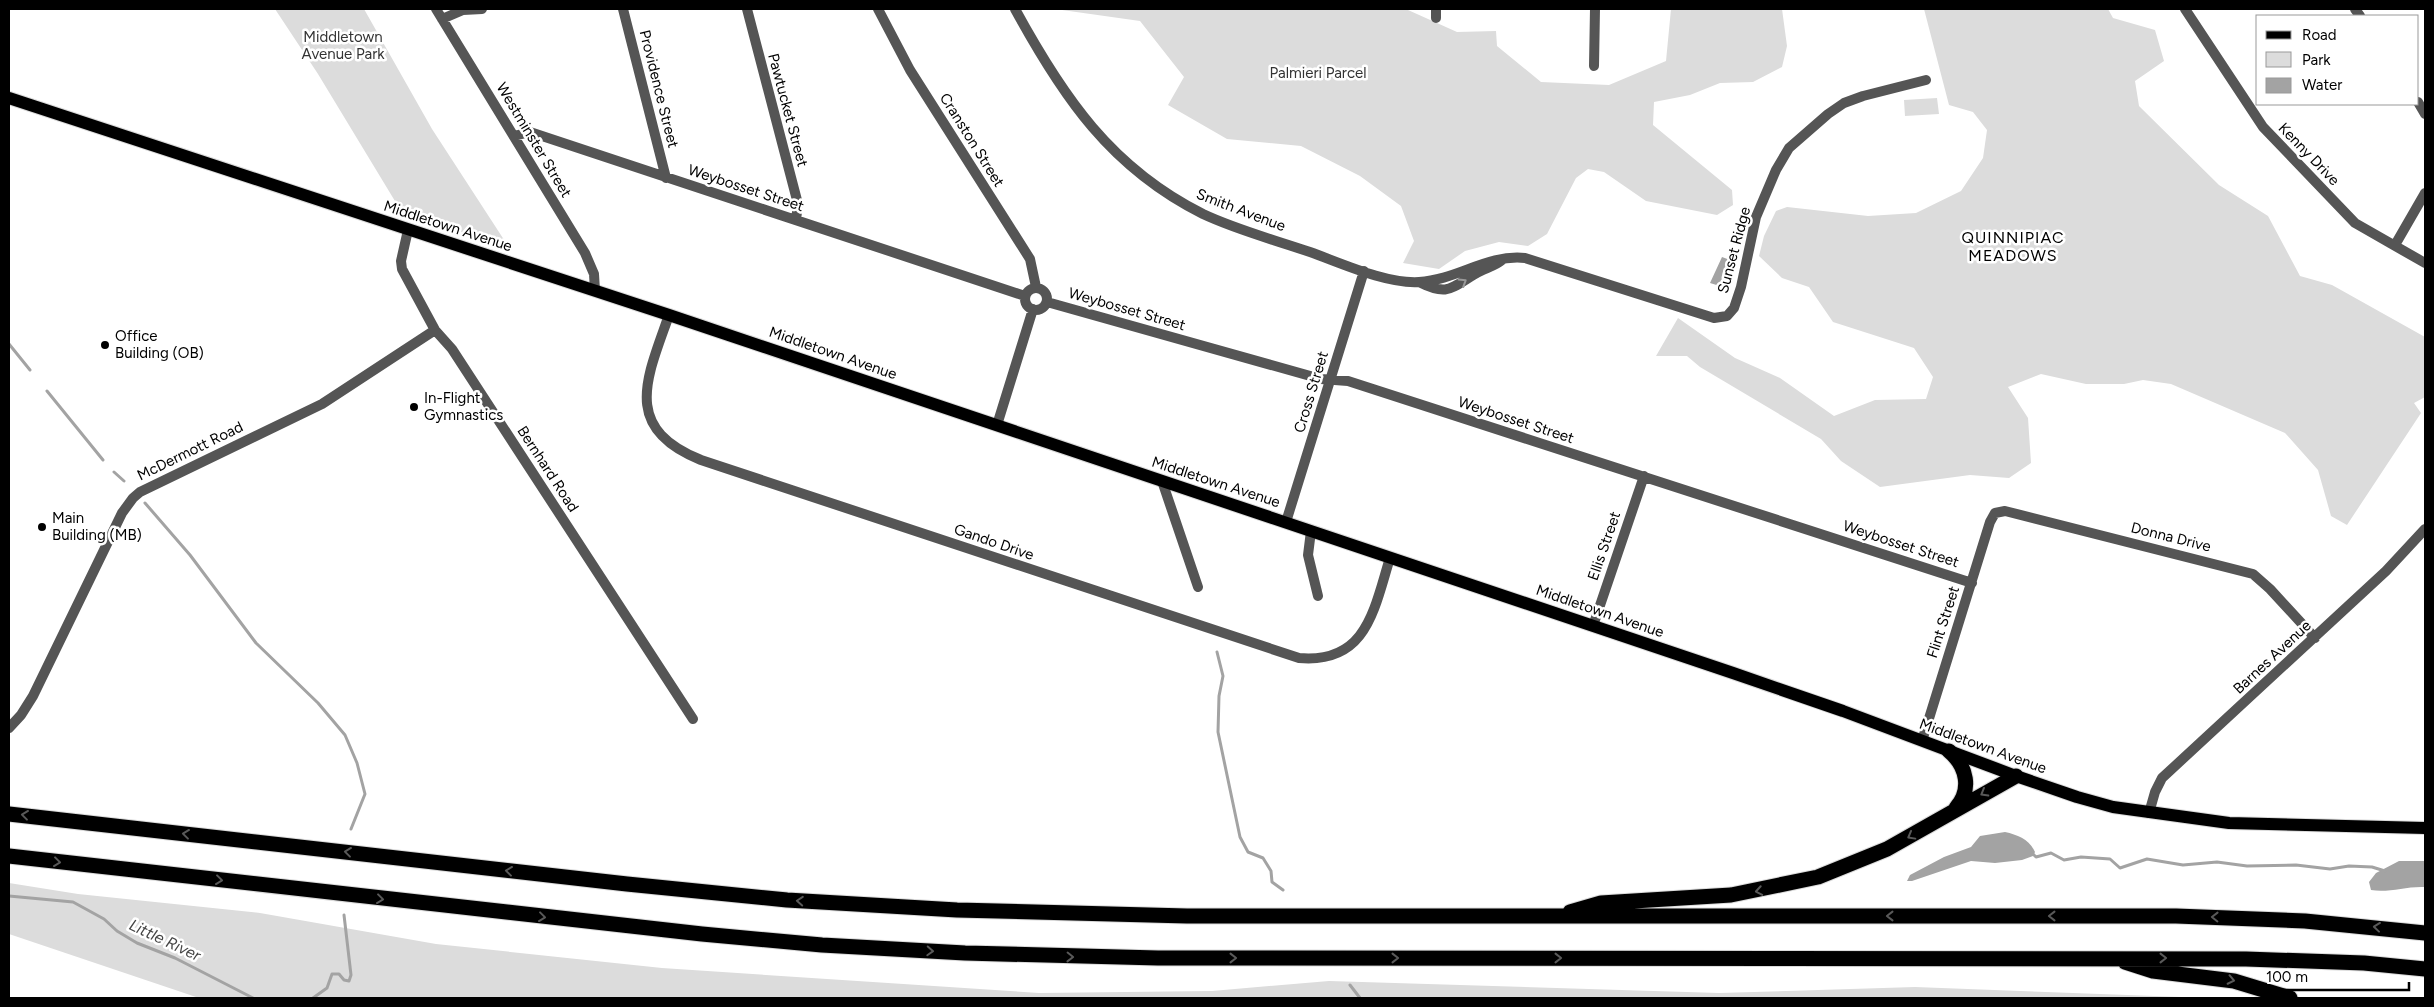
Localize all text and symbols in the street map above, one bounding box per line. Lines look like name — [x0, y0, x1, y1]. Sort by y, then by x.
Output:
legend — [2256, 15, 2419, 105]
text: Road — [2302, 26, 2337, 44]
park label: Middletown Avenue Park — [302, 28, 385, 63]
street label: Providence Street — [636, 28, 682, 150]
street label: Pawtucket Street — [764, 51, 812, 169]
text: Park — [2302, 51, 2331, 69]
park label: Palmieri Parcel — [1269, 64, 1367, 82]
text: Water — [2302, 76, 2342, 94]
street label: Westminster Street — [493, 79, 576, 201]
street label: Cranston Street — [936, 90, 1008, 191]
street label: Kenny Drive — [2275, 119, 2343, 189]
street label: Weybosset Street — [686, 161, 806, 215]
street label: Smith Avenue — [1194, 185, 1288, 235]
street label: Middletown Avenue — [382, 197, 514, 255]
street label: Sunset Ridge — [1714, 205, 1754, 295]
district label: QUINNIPIAC MEADOWS — [1962, 228, 2064, 265]
one-way arrow — [1457, 279, 1466, 289]
street label: Weybosset Street — [1067, 284, 1188, 334]
street label: Middletown Avenue — [767, 323, 899, 383]
place label: Office Building (OB) — [115, 327, 204, 362]
marker: Office Building (OB) — [99, 339, 111, 351]
street label: Cross Street — [1290, 349, 1332, 435]
place label: In-Flight Gymnastics — [424, 389, 503, 424]
street label: Weybosset Street — [1456, 393, 1576, 447]
marker: In-Flight Gymnastics — [408, 401, 420, 413]
street label: McDermott Road — [134, 418, 246, 484]
street label: Bernhard Road — [514, 423, 582, 515]
street label: Middletown Avenue — [1150, 453, 1282, 511]
place label: Main Building (MB) — [52, 509, 142, 544]
street label: Ellis Street — [1584, 509, 1624, 583]
street label: Weybosset Street — [1841, 517, 1961, 571]
street label: Donna Drive — [2129, 518, 2213, 556]
street label: Gando Drive — [952, 520, 1036, 564]
marker: Main Building (MB) — [36, 521, 48, 533]
street label: Middletown Avenue — [1534, 581, 1666, 641]
street label: Flint Street — [1923, 583, 1963, 660]
street label: Barnes Avenue — [2229, 616, 2315, 698]
street label: Middletown Avenue — [1917, 715, 2049, 777]
one-way arrow — [1981, 787, 1990, 797]
one-way arrow — [21, 810, 29, 821]
one-way arrow — [182, 829, 190, 840]
one-way arrow — [1907, 829, 1916, 839]
one-way arrow — [343, 847, 351, 858]
one-way arrow — [53, 856, 61, 867]
one-way arrow — [505, 866, 513, 877]
one-way arrow — [215, 874, 223, 885]
one-way arrow — [1755, 885, 1763, 895]
one-way arrow — [376, 893, 384, 904]
one-way arrow — [796, 895, 804, 906]
one-way arrow — [538, 911, 546, 922]
one-way arrow — [1885, 911, 1893, 921]
one-way arrow — [2048, 911, 2056, 921]
one-way arrow — [2210, 912, 2218, 922]
water label: Little River — [126, 915, 204, 965]
one-way arrow — [2373, 922, 2381, 933]
one-way arrow — [927, 946, 935, 957]
one-way arrow — [1066, 952, 1074, 962]
one-way arrow — [1229, 953, 1237, 963]
one-way arrow — [1392, 953, 1399, 963]
one-way arrow — [1554, 953, 1562, 963]
one-way arrow — [2160, 953, 2168, 963]
scale bar — [2259, 960, 2409, 992]
text: 100 m — [2266, 968, 2308, 986]
one-way arrow — [2226, 974, 2235, 985]

